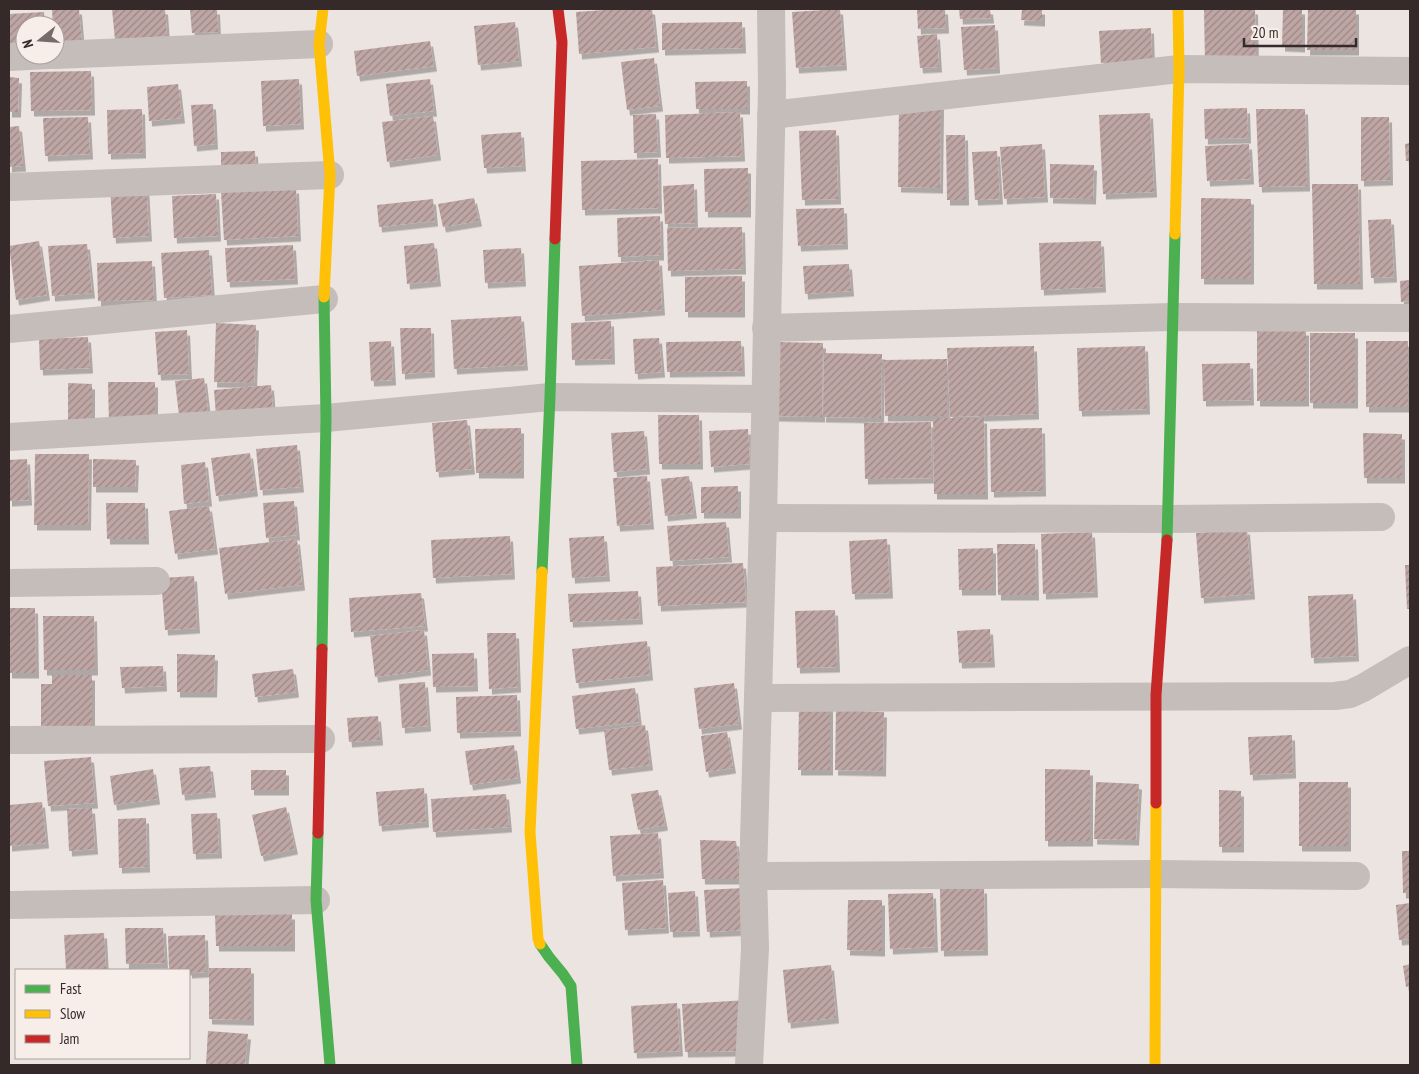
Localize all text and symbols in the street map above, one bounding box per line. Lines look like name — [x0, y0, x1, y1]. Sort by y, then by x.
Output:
north arrow — [15, 15, 65, 65]
scale bar — [1244, 15, 1356, 47]
text: 20 m — [1252, 23, 1278, 42]
text: N — [18, 38, 37, 50]
legend — [15, 969, 190, 1059]
text: Fast — [60, 979, 81, 998]
text: Slow — [60, 1004, 85, 1023]
text: Jam — [59, 1029, 79, 1048]

